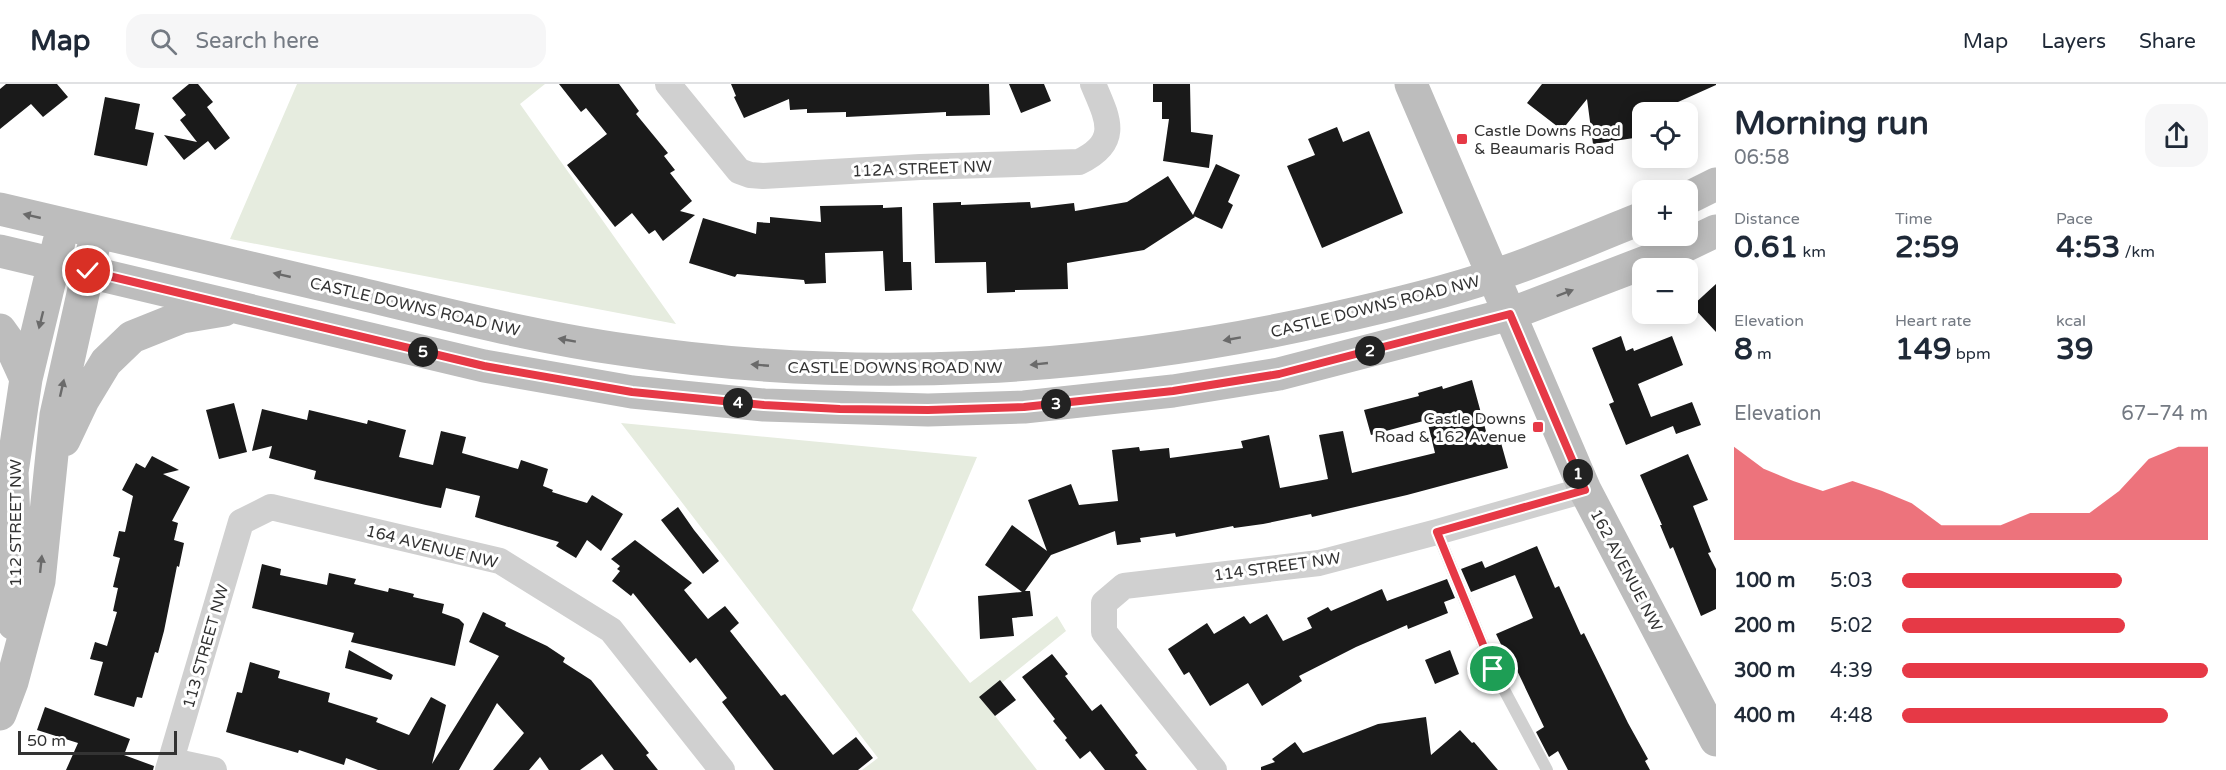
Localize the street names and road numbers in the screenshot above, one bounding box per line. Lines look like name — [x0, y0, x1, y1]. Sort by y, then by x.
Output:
street label: 112A STREET NW — [852, 157, 992, 181]
street label: CASTLE DOWNS ROAD NW — [1269, 271, 1482, 343]
street label: CASTLE DOWNS ROAD NW — [308, 273, 522, 341]
street label: CASTLE DOWNS ROAD NW — [788, 358, 1002, 378]
street label: 112 STREET NW — [6, 459, 26, 587]
street label: 162 AVENUE NW — [1586, 506, 1667, 635]
street label: 164 AVENUE NW — [364, 521, 500, 573]
street label: 114 STREET NW — [1212, 548, 1342, 586]
street label: 113 STREET NW — [179, 582, 233, 711]

